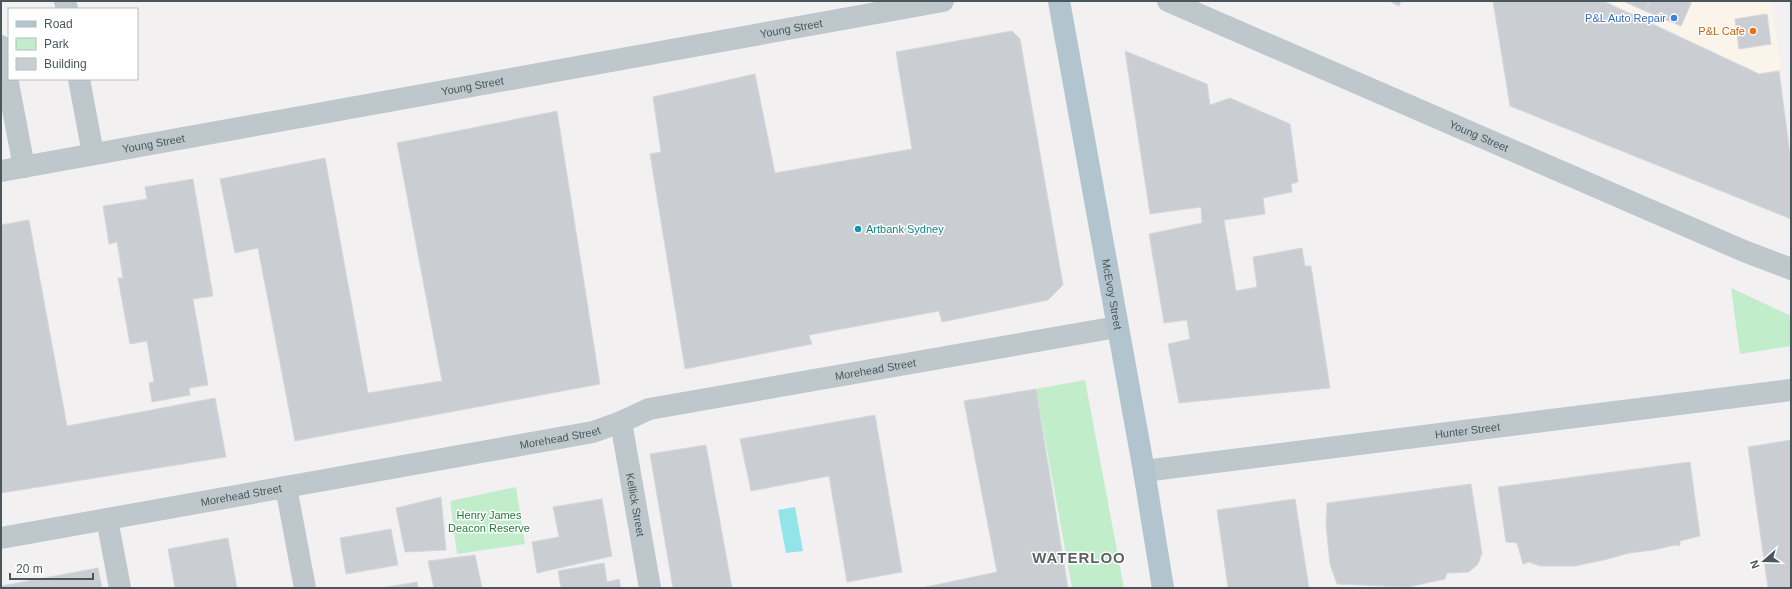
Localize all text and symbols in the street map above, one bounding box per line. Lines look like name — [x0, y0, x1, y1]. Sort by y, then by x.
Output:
legend — [8, 8, 138, 80]
place label: P&L Auto Repair — [1585, 12, 1666, 24]
marker: P&L Auto Repair — [1669, 13, 1679, 23]
text: Road — [44, 17, 73, 31]
street label: Young Street — [759, 17, 823, 40]
place label: P&L Cafe — [1698, 25, 1745, 37]
marker: P&L Cafe — [1748, 26, 1758, 36]
text: Park — [44, 37, 70, 51]
text: Building — [44, 57, 87, 71]
street label: Young Street — [440, 74, 505, 97]
street label: Young Street — [1448, 118, 1510, 154]
street label: Young Street — [121, 132, 186, 155]
place label: Artbank Sydney — [866, 223, 944, 235]
marker: Artbank Sydney — [853, 224, 863, 234]
street label: McEvoy Street — [1100, 258, 1124, 331]
street label: Morehead Street — [834, 356, 917, 382]
street label: Hunter Street — [1434, 420, 1501, 441]
street label: Morehead Street — [519, 424, 602, 451]
street label: Kellick Street — [624, 472, 647, 537]
street label: Morehead Street — [200, 482, 283, 508]
park label: Henry James Deacon Reserve — [448, 509, 530, 534]
north arrow — [1744, 541, 1784, 581]
district label: WATERLOO — [1032, 549, 1126, 566]
scale bar — [10, 555, 93, 581]
text: N — [1748, 559, 1762, 570]
text: 20 m — [16, 562, 43, 576]

